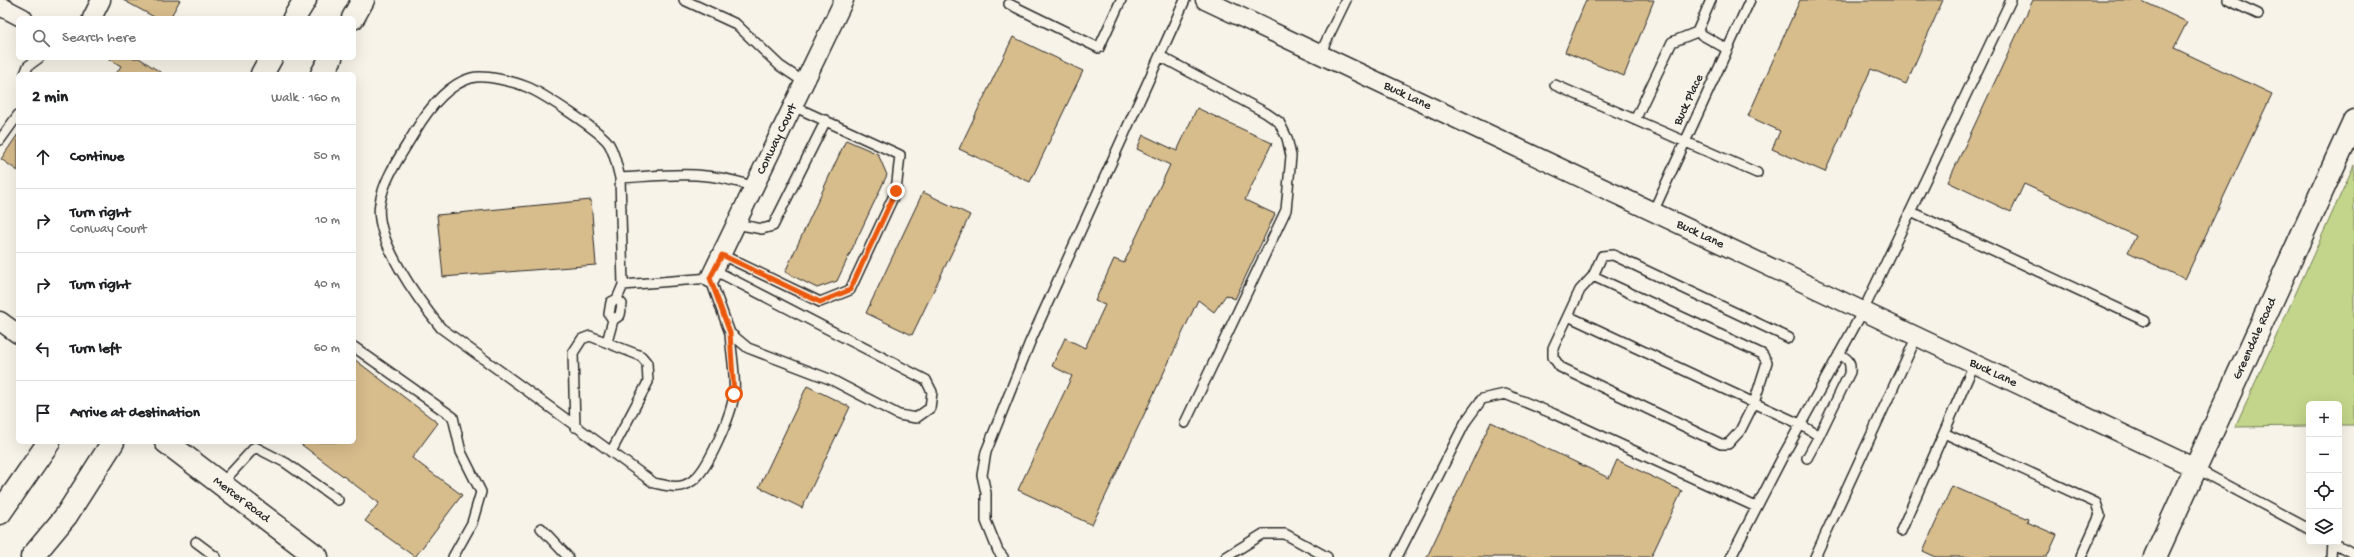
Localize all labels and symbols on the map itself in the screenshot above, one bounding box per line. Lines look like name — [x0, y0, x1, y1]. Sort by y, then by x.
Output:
street label: Buck Place — [1670, 72, 1707, 129]
street label: Buck Lane — [1380, 78, 1434, 114]
street label: Conway Court — [753, 100, 801, 177]
route end — [887, 182, 905, 200]
street label: Buck Lane — [1673, 216, 1727, 252]
street label: Greendale Road — [2229, 294, 2280, 382]
street label: Buck Lane — [1966, 355, 2020, 390]
route start — [725, 385, 743, 403]
street label: Mercer Road — [210, 473, 274, 527]

